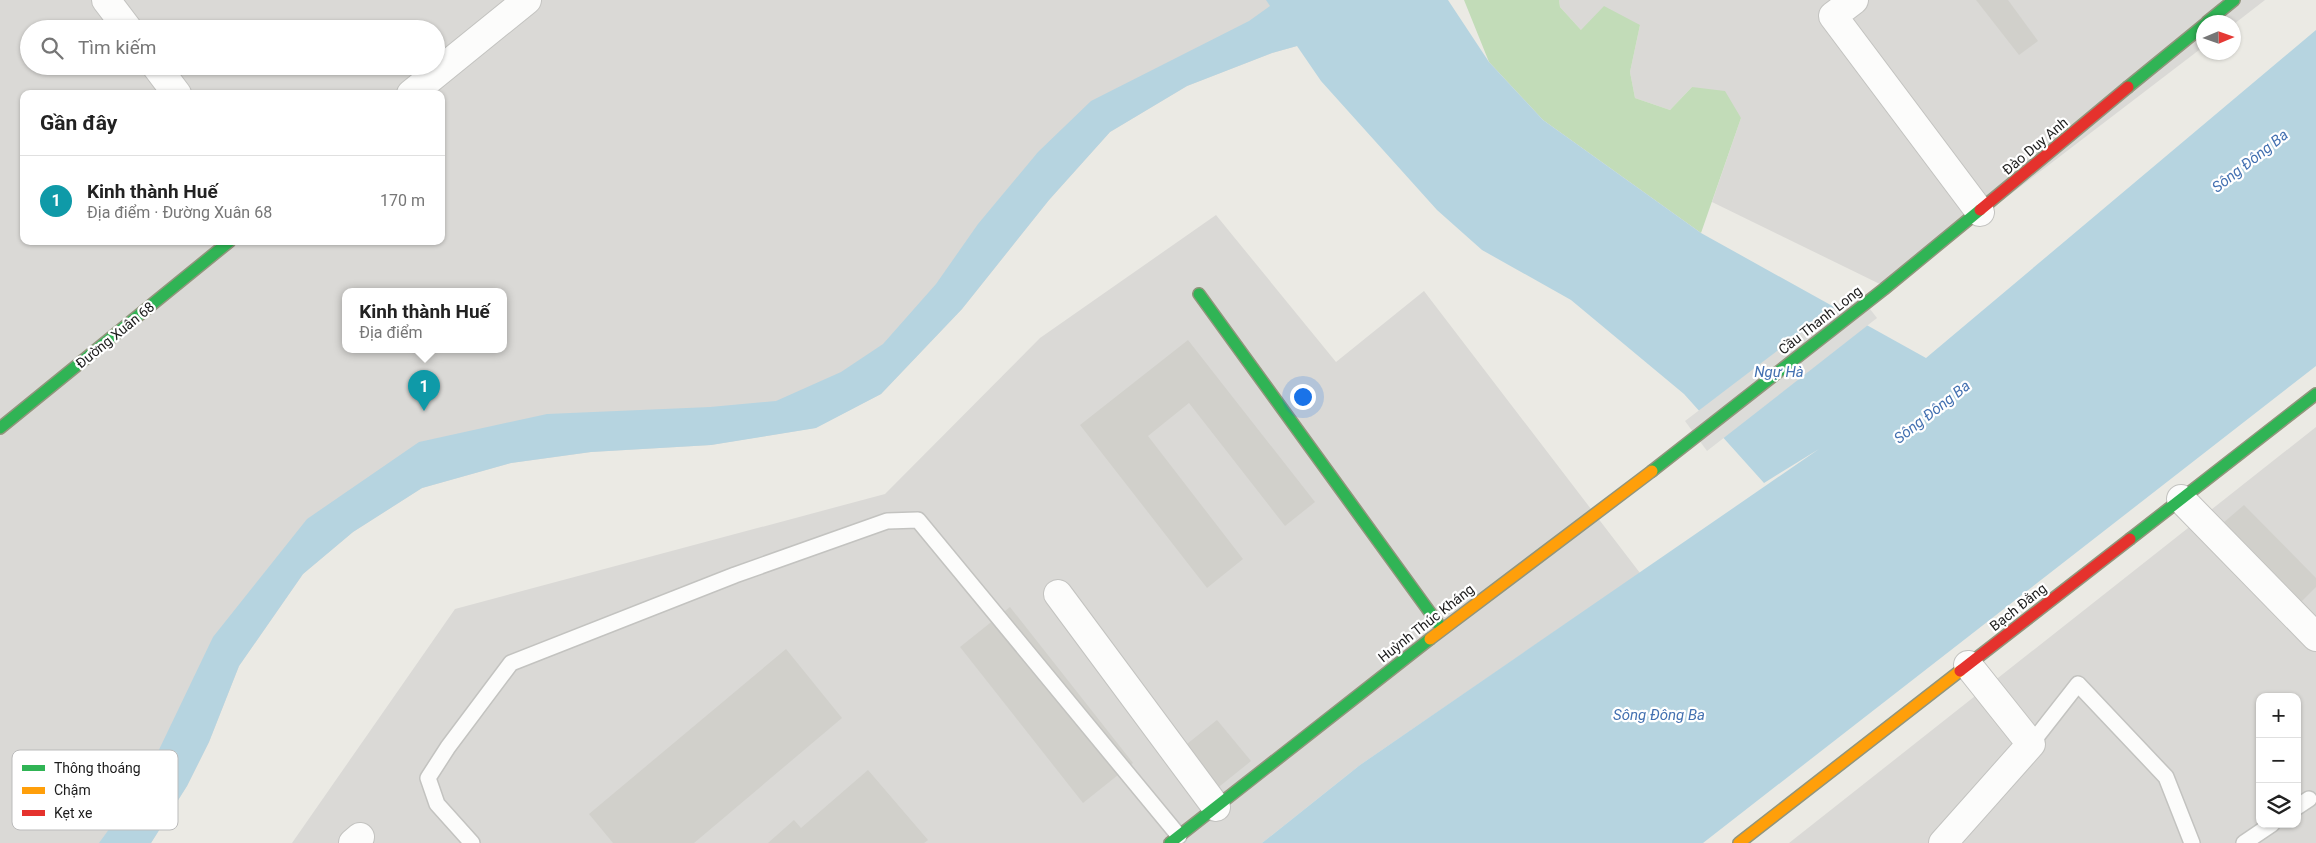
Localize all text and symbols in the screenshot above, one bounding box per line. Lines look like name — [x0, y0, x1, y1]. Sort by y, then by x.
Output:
north arrow — [2196, 15, 2241, 60]
search box — [20, 20, 445, 75]
icon: search — [38, 34, 66, 62]
text: Tìm kiếm — [78, 36, 156, 59]
text: Gần đây — [40, 111, 117, 135]
street label: Đào Duy Anh — [1999, 114, 2071, 178]
water label: Sông Đông Ba — [2208, 126, 2292, 196]
text: Kinh thành Huế — [87, 180, 218, 203]
text: 1 — [51, 191, 61, 210]
text: 170 m — [380, 191, 425, 210]
text: Địa điểm · Đường Xuân 68 — [87, 203, 272, 222]
street label: Cầu Thanh Long — [1775, 282, 1865, 358]
popup — [342, 288, 507, 353]
street label: Đường Xuân 68 — [73, 298, 157, 371]
text: Kinh thành Huế — [359, 300, 490, 323]
text: Địa điểm — [359, 323, 422, 342]
water label: Ngự Hà — [1754, 363, 1804, 381]
pin: 1 — [408, 370, 440, 411]
water label: Sông Đông Ba — [1890, 377, 1974, 447]
your location — [1290, 384, 1316, 410]
street label: Bạch Đằng — [1986, 580, 2050, 634]
street label: Huỳnh Thúc Kháng — [1375, 581, 1477, 665]
map controls — [2256, 693, 2301, 828]
button: + — [2256, 693, 2301, 738]
water label: Sông Đông Ba — [1613, 706, 1705, 724]
button: − — [2256, 738, 2301, 783]
legend — [12, 750, 178, 830]
text: Thông thoáng — [54, 760, 141, 776]
text: Chậm — [54, 782, 91, 798]
button: layers — [2256, 783, 2301, 828]
text: Kẹt xe — [54, 805, 92, 821]

